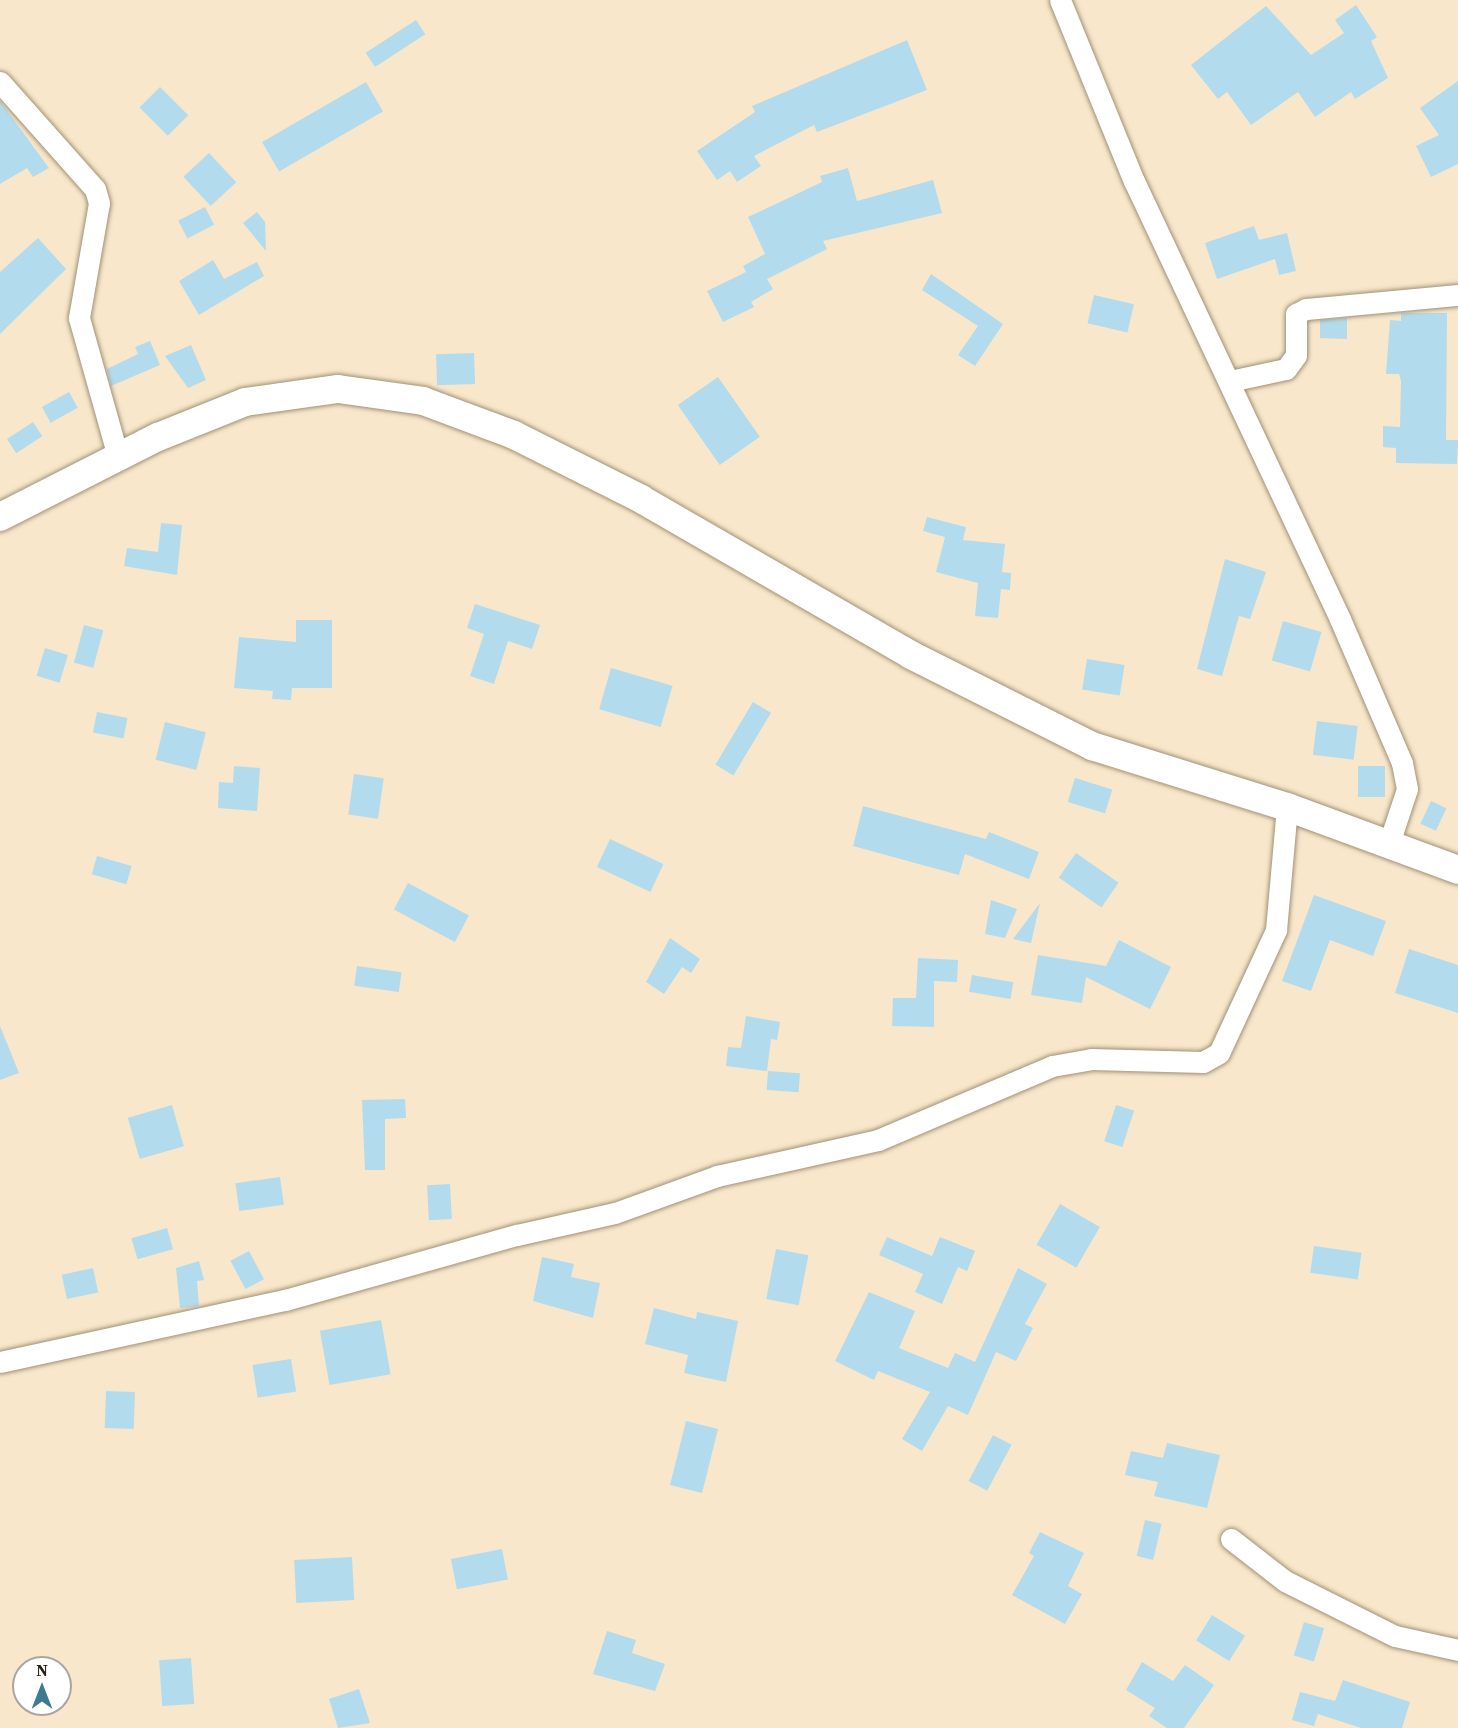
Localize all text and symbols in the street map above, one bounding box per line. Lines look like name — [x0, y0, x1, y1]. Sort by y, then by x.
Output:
north arrow — [12, 1656, 72, 1716]
text: N — [36, 1659, 48, 1681]

